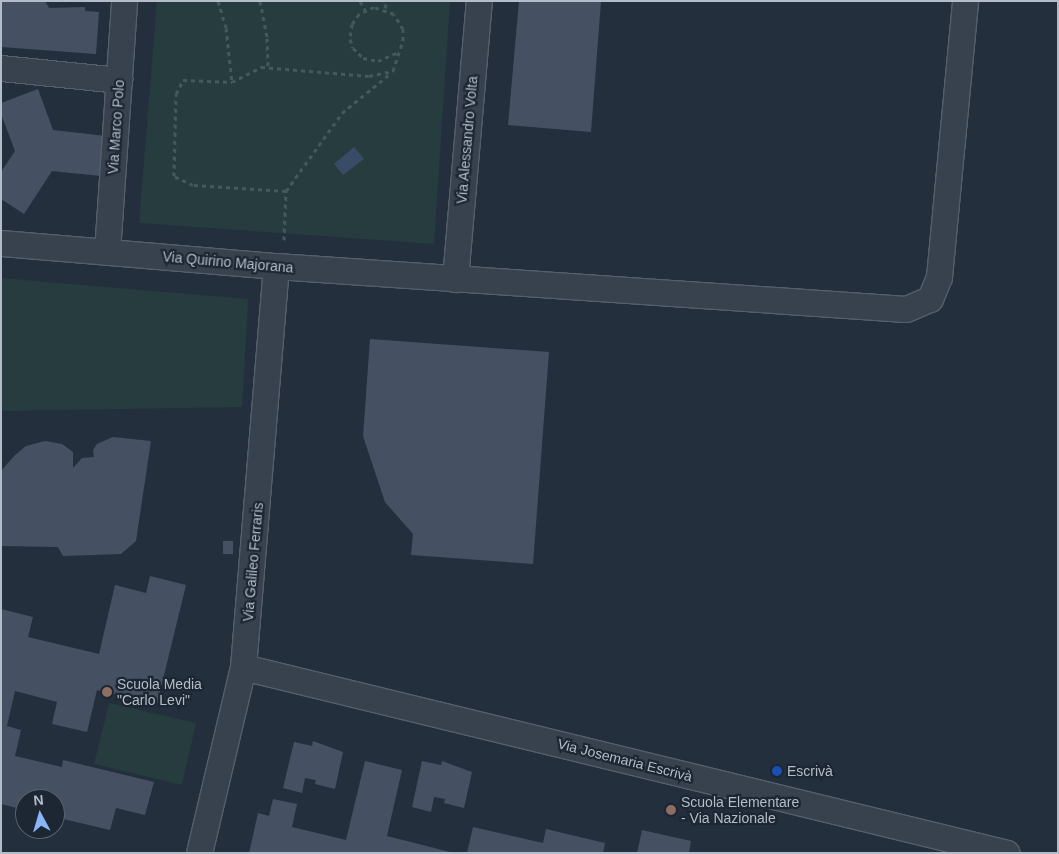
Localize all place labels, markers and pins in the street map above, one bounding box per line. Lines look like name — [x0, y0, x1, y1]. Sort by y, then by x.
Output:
place label: Scuola Media "Carlo Levi" — [117, 676, 202, 709]
marker: Scuola Media "Carlo Levi" — [101, 686, 113, 698]
place label: Escrivà — [787, 763, 833, 779]
marker: Escrivà — [771, 765, 783, 777]
place label: Scuola Elementare - Via Nazionale — [681, 794, 799, 826]
marker: Scuola Elementare - Via Nazionale — [665, 804, 677, 816]

